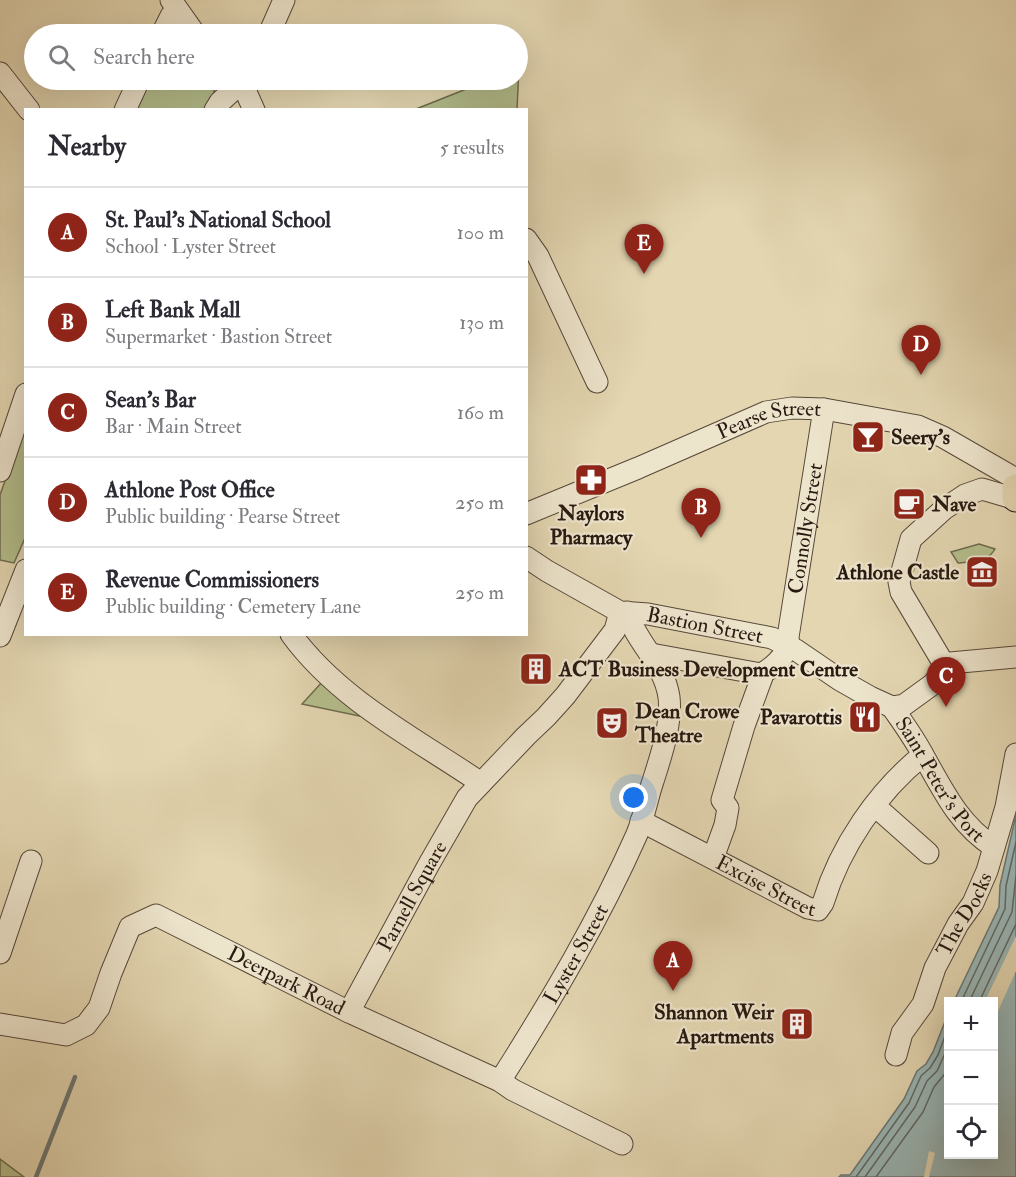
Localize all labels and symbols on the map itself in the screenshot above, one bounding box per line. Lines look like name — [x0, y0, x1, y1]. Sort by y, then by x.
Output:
pin: E — [624, 224, 664, 274]
pin: D — [902, 326, 940, 375]
street label: Pearse Street — [712, 395, 822, 446]
bar icon: Seery’s — [850, 419, 886, 455]
place label: Seery’s — [891, 424, 950, 451]
street label: Connolly Street — [782, 461, 829, 596]
pharmacy icon: Naylors Pharmacy — [573, 462, 609, 498]
cafe icon: Nave — [891, 486, 927, 522]
pin: B — [682, 488, 720, 538]
place label: Nave — [931, 491, 976, 518]
place label: Naylors Pharmacy — [550, 500, 633, 551]
museum icon: Athlone Castle — [964, 554, 1000, 590]
place label: Athlone Castle — [835, 559, 959, 586]
street label: Bastion Street — [644, 601, 765, 650]
building icon: ACT Business Development Centre — [518, 651, 554, 687]
place label: ACT Business Development Centre — [558, 656, 858, 683]
pin: C — [926, 658, 966, 707]
place label: Dean Crowe Theatre — [634, 698, 739, 749]
restaurant icon: Pavarottis — [847, 699, 883, 735]
place label: Pavarottis — [760, 704, 842, 731]
theatre icon: Dean Crowe Theatre — [594, 705, 630, 741]
street label: Saint Peter's Port — [889, 712, 990, 849]
your location — [619, 783, 648, 812]
street label: Parnell Square — [371, 836, 454, 956]
street label: Excise Street — [711, 849, 818, 923]
street label: The Docks — [930, 868, 999, 961]
street label: Lyster Street — [538, 900, 615, 1009]
street label: Deerpark Road — [223, 940, 350, 1022]
pin: A — [654, 942, 692, 991]
place label: Shannon Weir Apartments — [654, 999, 775, 1050]
building icon: Shannon Weir Apartments — [779, 1006, 815, 1042]

